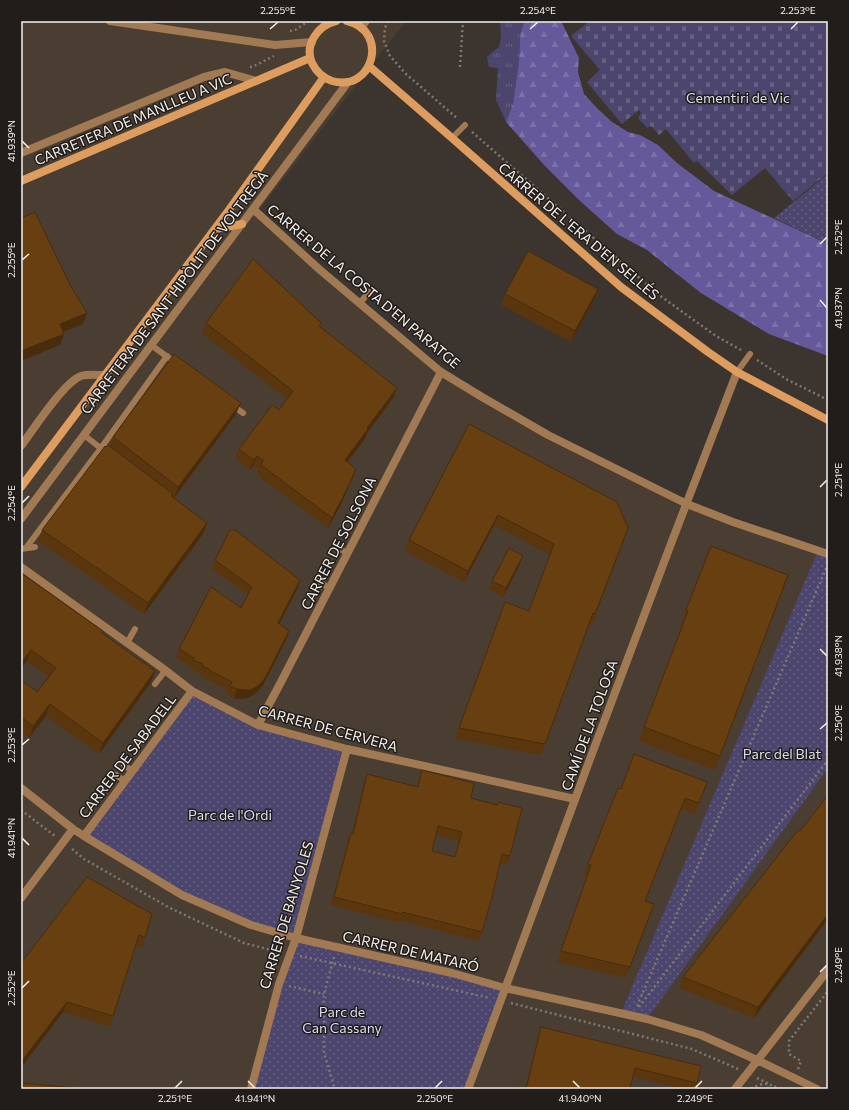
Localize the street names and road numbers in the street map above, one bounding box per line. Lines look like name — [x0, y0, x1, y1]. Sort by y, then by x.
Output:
street label: CARRETERA DE MANLLEU A VIC — [32, 70, 234, 168]
street label: CARRER DE L'ERA D'EN SELLÉS — [495, 159, 663, 303]
street label: CARRETERA DE SANT HIPÒLIT DE VOLTREGÀ — [77, 167, 271, 417]
street label: CARRER DE LA COSTA D'EN PARATGE — [264, 200, 464, 372]
street label: CARRER DE SOLSONA — [297, 473, 379, 612]
street label: CAMÍ DE LA TOLOSA — [557, 657, 621, 793]
street label: CARRER DE SABADELL — [75, 691, 179, 821]
street label: CARRER DE CERVERA — [256, 701, 400, 755]
street label: CARRER DE BANYOLES — [255, 839, 317, 991]
street label: CARRER DE MATARÓ — [341, 927, 481, 975]

